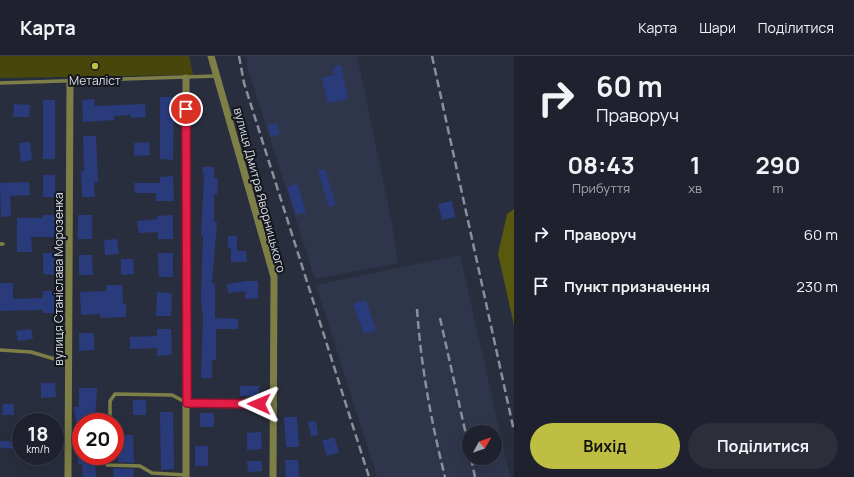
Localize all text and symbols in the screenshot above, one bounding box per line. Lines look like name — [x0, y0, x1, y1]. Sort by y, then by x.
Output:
text: Карта — [20, 15, 76, 41]
text: Карта — [638, 18, 677, 37]
text: Шари — [699, 18, 736, 37]
text: Поділитися — [758, 18, 834, 37]
marker: Металіст — [90, 61, 100, 71]
text: 60 m — [596, 67, 663, 105]
place label: Металіст — [69, 72, 121, 89]
icon: right — [530, 72, 582, 124]
pin — [169, 92, 203, 126]
icon: arrive — [175, 98, 197, 120]
text: Праворуч — [596, 103, 679, 127]
street label: вулиця Дмитра Яворницького — [230, 106, 290, 274]
text: 08:43 — [567, 148, 635, 181]
text: 1 — [690, 148, 700, 181]
text: 290 — [756, 148, 801, 181]
text: Прибуття — [572, 179, 630, 197]
text: хв — [688, 179, 702, 197]
text: m — [773, 179, 784, 197]
street label: вулиця Станіслава Морозенка — [50, 192, 67, 366]
icon: right — [530, 223, 552, 245]
text: Праворуч — [564, 224, 636, 245]
text: 60 m — [804, 224, 838, 245]
icon: arrive — [530, 275, 552, 297]
text: Пункт призначення — [564, 276, 710, 297]
text: 230 m — [796, 276, 838, 297]
position arrow — [238, 383, 280, 425]
speed limit sign: 20 — [72, 413, 124, 465]
text: 18 — [27, 420, 49, 447]
button: Вихід — [530, 423, 680, 469]
button: Поділитися — [688, 423, 838, 469]
north arrow — [462, 425, 502, 465]
map controls — [462, 425, 502, 465]
text: km/h — [26, 442, 50, 456]

